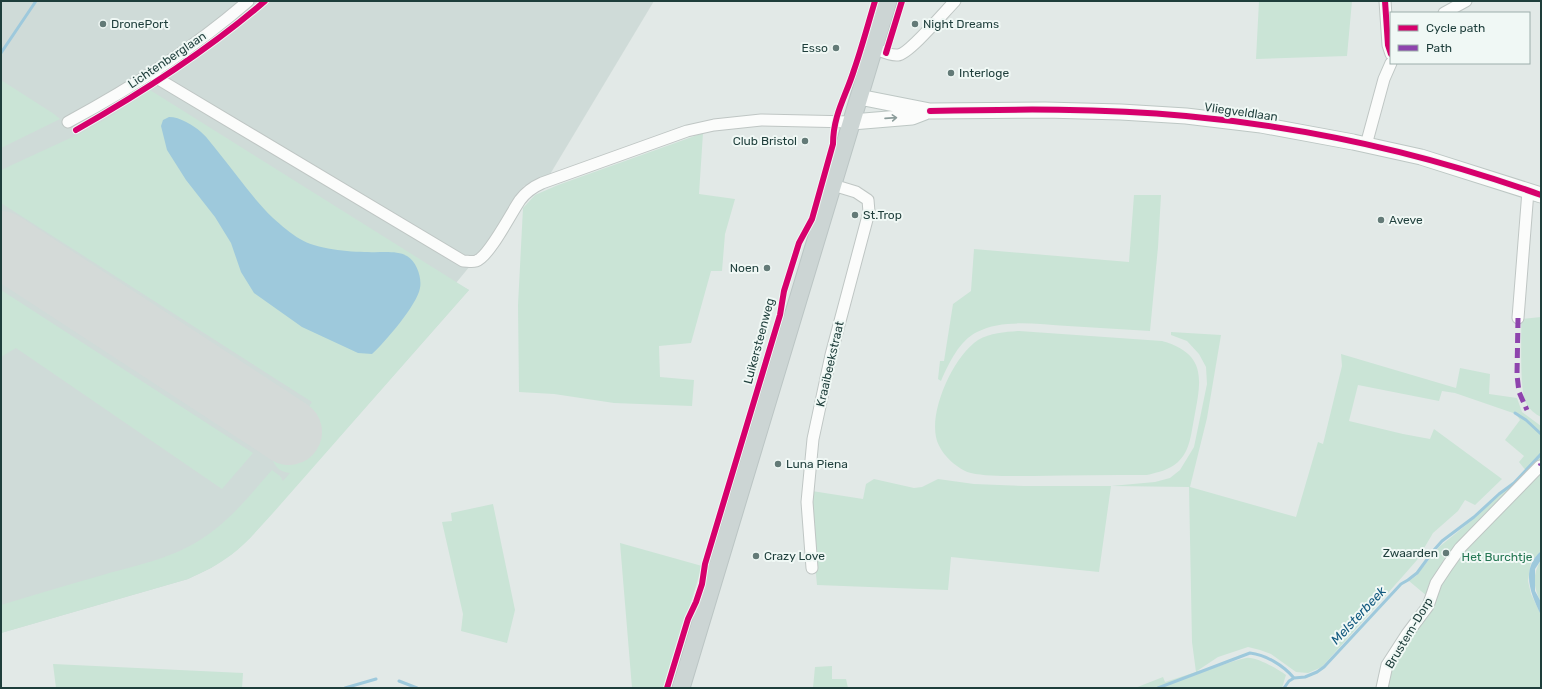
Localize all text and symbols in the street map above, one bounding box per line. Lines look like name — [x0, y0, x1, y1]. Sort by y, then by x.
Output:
legend — [1390, 12, 1530, 64]
place label: DronePort — [111, 17, 169, 31]
place label: Night Dreams — [923, 17, 999, 31]
marker: DronePort — [98, 19, 108, 29]
marker: Night Dreams — [910, 19, 920, 29]
text: Cycle path — [1426, 21, 1485, 35]
street label: Lichtenberglaan — [125, 29, 209, 91]
place label: Esso — [802, 41, 828, 55]
text: Path — [1426, 41, 1452, 55]
marker: Esso — [831, 43, 841, 53]
place label: Interloge — [959, 66, 1009, 80]
marker: Interloge — [946, 68, 956, 78]
street label: Vliegveldlaan — [1203, 100, 1279, 124]
one-way arrow — [884, 115, 897, 122]
place label: Club Bristol — [733, 134, 797, 148]
marker: Club Bristol — [800, 136, 810, 146]
place label: St.Trop — [863, 208, 902, 222]
marker: St.Trop — [850, 210, 860, 220]
place label: Aveve — [1389, 213, 1423, 227]
marker: Aveve — [1376, 215, 1386, 225]
place label: Noen — [730, 261, 759, 275]
marker: Noen — [762, 263, 772, 273]
street label: Luikersteenweg — [741, 296, 777, 386]
street label: Kraaibeekstraat — [813, 319, 847, 408]
place label: Luna Piena — [786, 457, 848, 471]
marker: Luna Piena — [773, 459, 783, 469]
place label: Zwaarden — [1383, 546, 1438, 560]
marker: Zwaarden — [1441, 548, 1451, 558]
place label: Crazy Love — [764, 549, 825, 563]
park label: Het Burchtje — [1462, 550, 1533, 564]
marker: Crazy Love — [751, 551, 761, 561]
water label: Melsterbeek — [1328, 583, 1389, 647]
street label: Brustem-Dorp — [1382, 595, 1436, 671]

